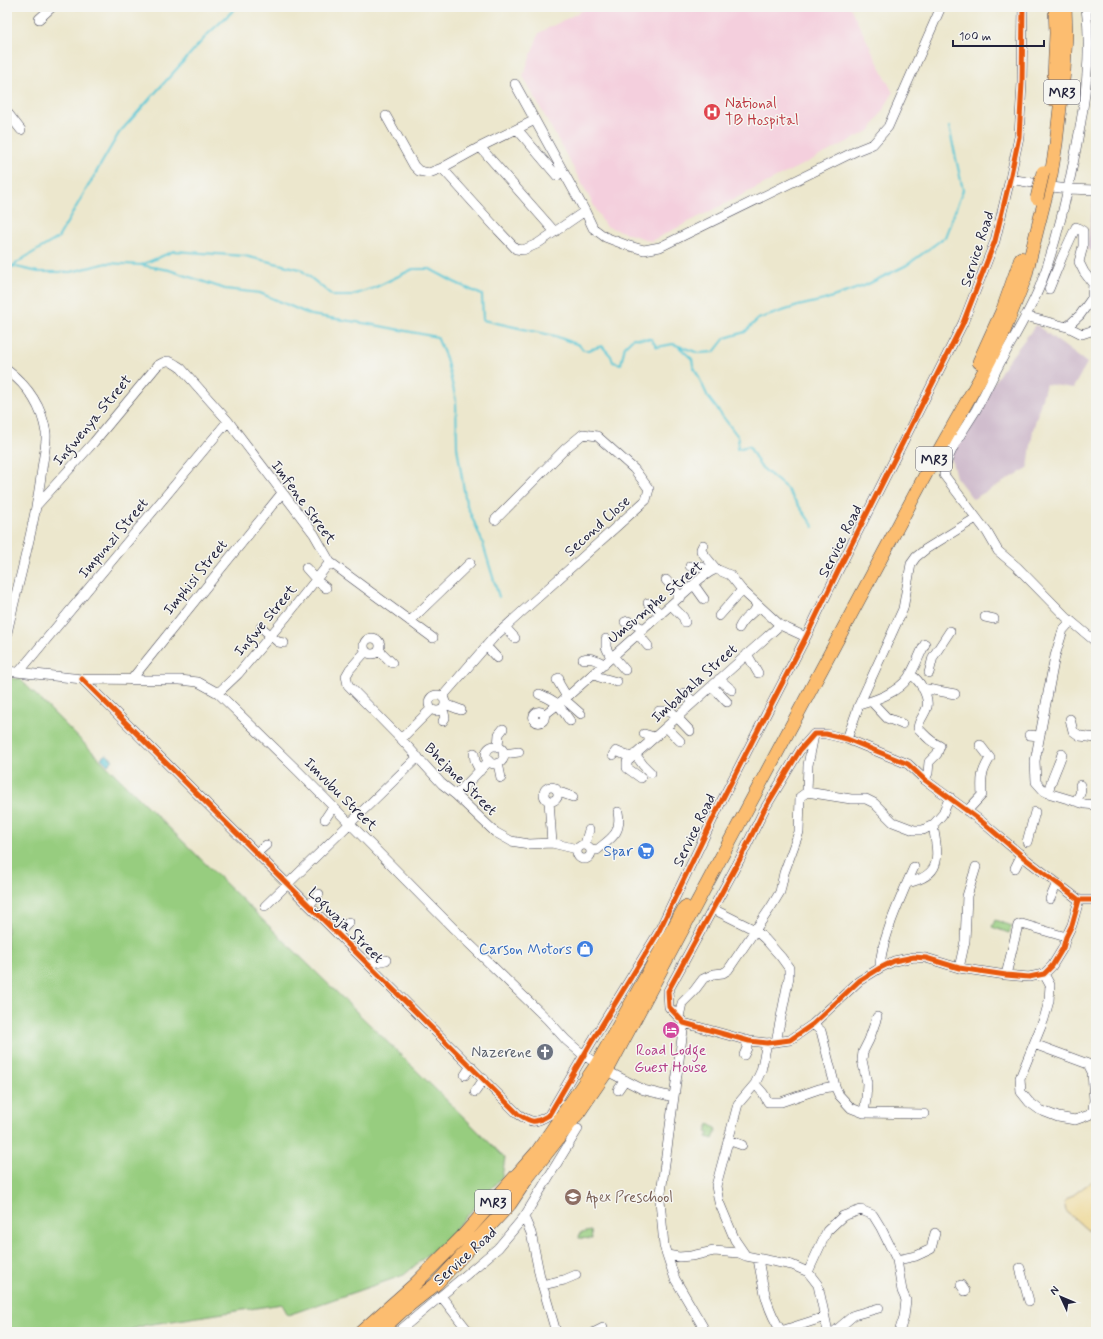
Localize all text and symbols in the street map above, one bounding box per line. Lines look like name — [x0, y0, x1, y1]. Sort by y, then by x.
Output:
scale bar — [953, 22, 1044, 48]
text: 100 m — [959, 29, 991, 45]
road number: MR3 — [1044, 80, 1080, 104]
place label: National TB Hospital — [725, 94, 799, 131]
hospital icon: National TB Hospital — [702, 102, 722, 122]
street label: Service Road — [956, 209, 1000, 290]
street label: Ingwenya Street — [49, 371, 138, 471]
road number: MR3 — [916, 447, 952, 471]
street label: Imfene Street — [266, 457, 340, 549]
street label: Second Close — [560, 492, 635, 562]
street label: Impunzi Street — [74, 494, 153, 583]
street label: Service Road — [814, 502, 868, 581]
street label: Imphisi Street — [159, 535, 233, 620]
street label: Umsumphe Street — [604, 557, 708, 649]
street label: Ingwe Street — [230, 580, 303, 661]
street label: Imbabala Street — [647, 640, 742, 728]
street label: Bhejane Street — [420, 739, 501, 821]
street label: Imvubu Street — [299, 754, 381, 836]
street label: Service Road — [669, 791, 721, 870]
supermarket icon: Spar — [636, 841, 656, 861]
place label: Spar — [603, 842, 633, 862]
street label: Logwaja Street — [302, 883, 388, 969]
shop icon: Carson Motors — [575, 939, 595, 959]
place label: Carson Motors — [479, 940, 572, 960]
hotel icon: Road Lodge Guest House — [661, 1020, 681, 1040]
place label: Road Lodge Guest House — [634, 1041, 708, 1078]
church icon: Nazerene — [535, 1042, 555, 1062]
place label: Nazerene — [471, 1043, 532, 1063]
school or university icon: Apex Preschool — [563, 1187, 583, 1207]
place label: Apex Preschool — [586, 1188, 673, 1209]
road number: MR3 — [475, 1190, 511, 1214]
street label: Service Road — [430, 1223, 502, 1291]
north arrow — [1041, 1277, 1081, 1317]
text: N — [1047, 1283, 1062, 1298]

